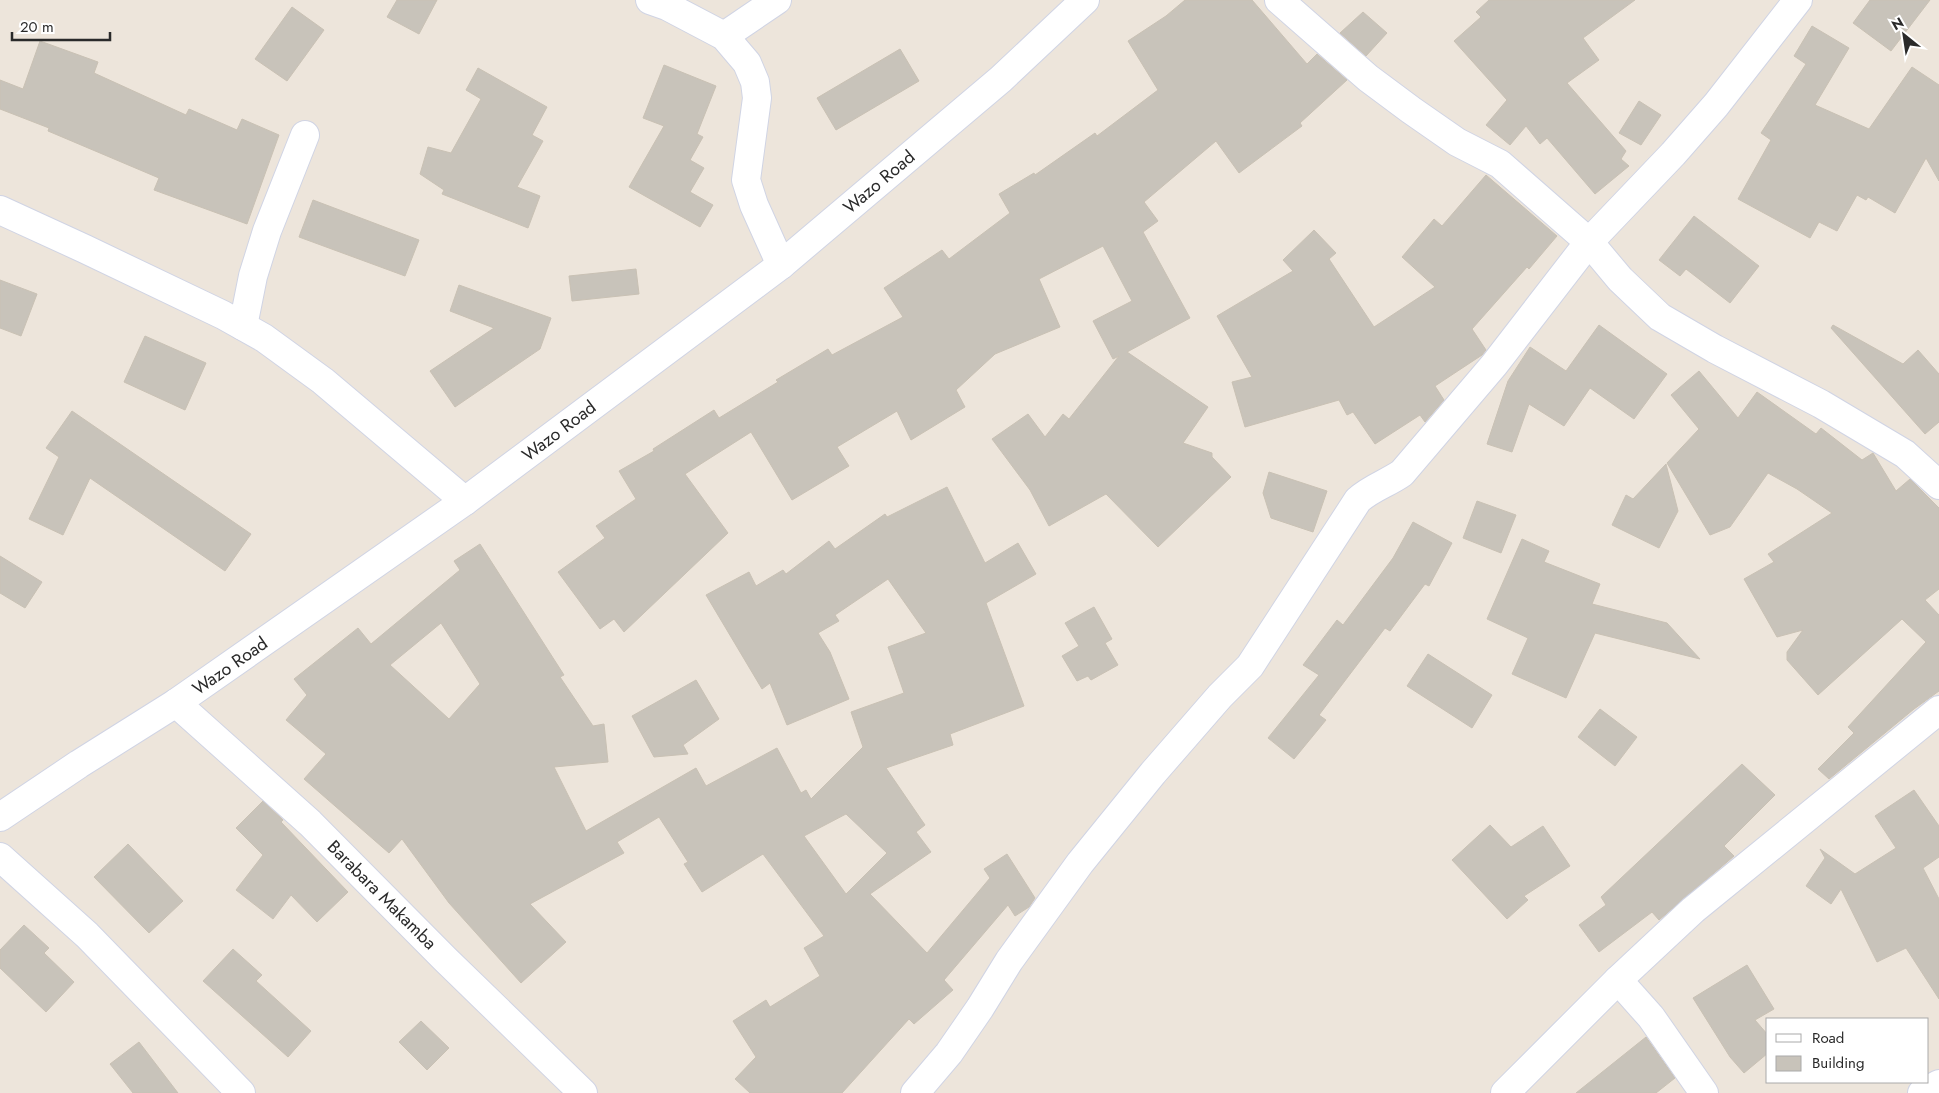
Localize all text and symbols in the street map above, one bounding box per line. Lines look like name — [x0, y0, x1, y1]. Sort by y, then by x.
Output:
scale bar — [12, 10, 110, 42]
north arrow — [1879, 10, 1929, 60]
text: N — [1888, 12, 1907, 35]
text: 20 m — [20, 16, 54, 38]
street label: Wazo Road — [837, 144, 921, 220]
street label: Wazo Road — [517, 395, 601, 467]
street label: Wazo Road — [187, 630, 273, 702]
street label: Barabara Makamba — [321, 834, 443, 956]
legend — [1766, 1018, 1929, 1083]
text: Road — [1812, 1027, 1844, 1049]
text: Building — [1812, 1052, 1864, 1074]

